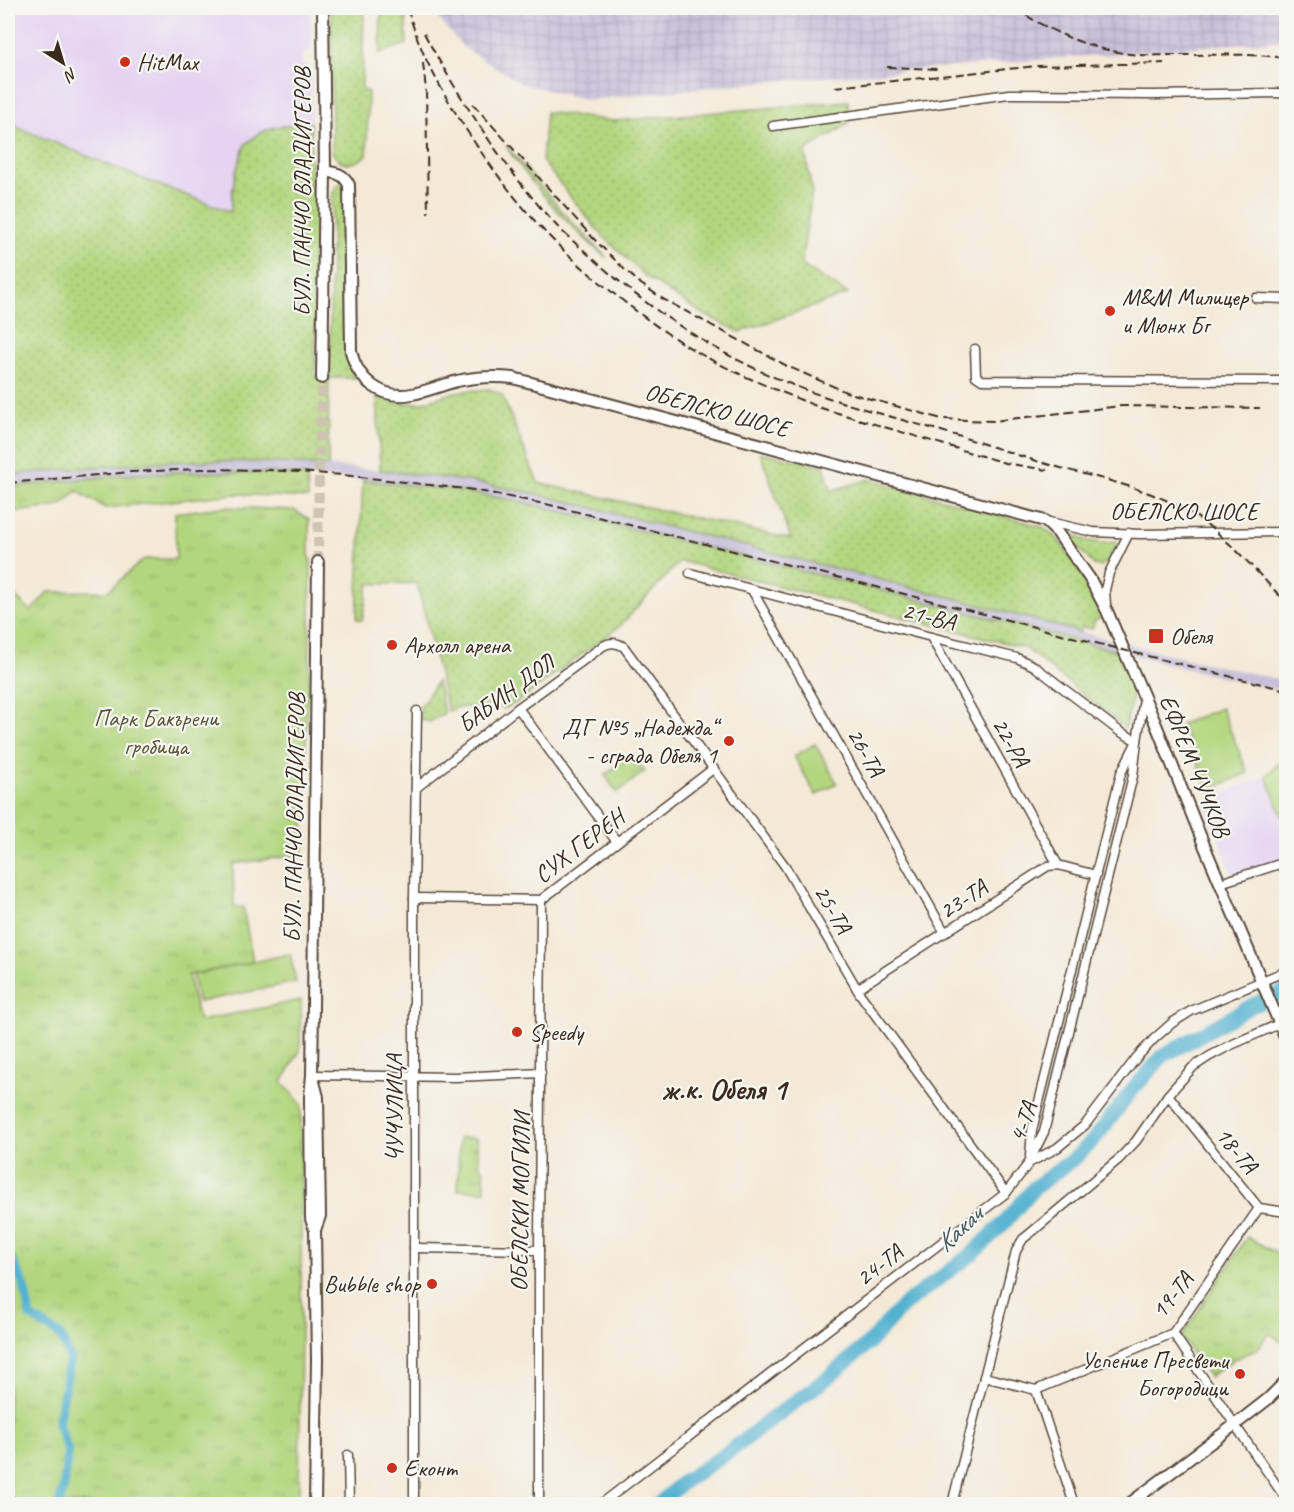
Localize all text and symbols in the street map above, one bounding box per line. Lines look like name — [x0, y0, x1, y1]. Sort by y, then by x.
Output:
north arrow — [33, 33, 93, 93]
place label: HitMax — [137, 47, 200, 77]
marker: HitMax — [118, 55, 132, 69]
text: N — [59, 63, 81, 87]
street label: БУЛ. ПАНЧО ВЛАДИГЕРОВ — [287, 65, 317, 317]
place label: М&M Mилицер и Мюнх Бг — [1122, 282, 1250, 340]
marker: М&M Mилицер и Мюнх Бг — [1103, 304, 1117, 318]
street label: ОБЕЛСКО ШОСЕ — [642, 376, 795, 444]
street label: ОБЕЛСКО ШОСЕ — [1110, 496, 1261, 526]
street label: 21-ВА — [899, 595, 960, 637]
place label: Обеля — [1170, 621, 1213, 651]
marker: Обеля — [1147, 627, 1165, 645]
place label: Архолл арена — [404, 630, 512, 660]
marker: Архолл арена — [385, 638, 399, 652]
street label: БАБИН ДОЛ — [452, 646, 562, 739]
street label: ЕФРЕМ ЧУЧКОВ — [1153, 690, 1238, 843]
street label: БУЛ. ПАНЧО ВЛАДИГЕРОВ — [277, 691, 311, 943]
park label: Парк Бакърени гробища — [94, 703, 220, 761]
place label: ДГ №5 „Надежда“ - сграда Обеля 1 — [562, 712, 723, 770]
street label: 22-РА — [985, 712, 1037, 773]
street label: 26-ТА — [840, 722, 892, 783]
marker: ДГ №5 „Надежда“ - сграда Обеля 1 — [722, 734, 736, 748]
street label: СУХ ГЕРЕН — [528, 800, 633, 890]
street label: 23-ТА — [933, 872, 993, 926]
street label: 25-ТА — [807, 879, 859, 940]
place label: Speedy — [529, 1017, 585, 1047]
marker: Speedy — [510, 1025, 524, 1039]
street label: ЧУЧУЛИЦА — [379, 1053, 409, 1162]
district label: ж.к. Обеля 1 — [662, 1070, 790, 1108]
street label: 4-ТА — [1002, 1097, 1044, 1146]
street label: ОБЕЛСКИ МОГИЛИ — [503, 1109, 537, 1292]
street label: 18-ТА — [1209, 1121, 1265, 1180]
water label: Какач — [928, 1196, 993, 1259]
street label: 24-ТА — [850, 1237, 909, 1293]
street label: 19-ТА — [1144, 1265, 1200, 1324]
place label: Bubble shop — [324, 1269, 422, 1299]
marker: Bubble shop — [425, 1277, 439, 1291]
place label: Успение Пресвети Богородици — [1081, 1345, 1230, 1403]
marker: Успение Пресвети Богородици — [1233, 1367, 1247, 1381]
place label: Еконт — [404, 1453, 458, 1483]
marker: Еконт — [385, 1461, 399, 1475]

